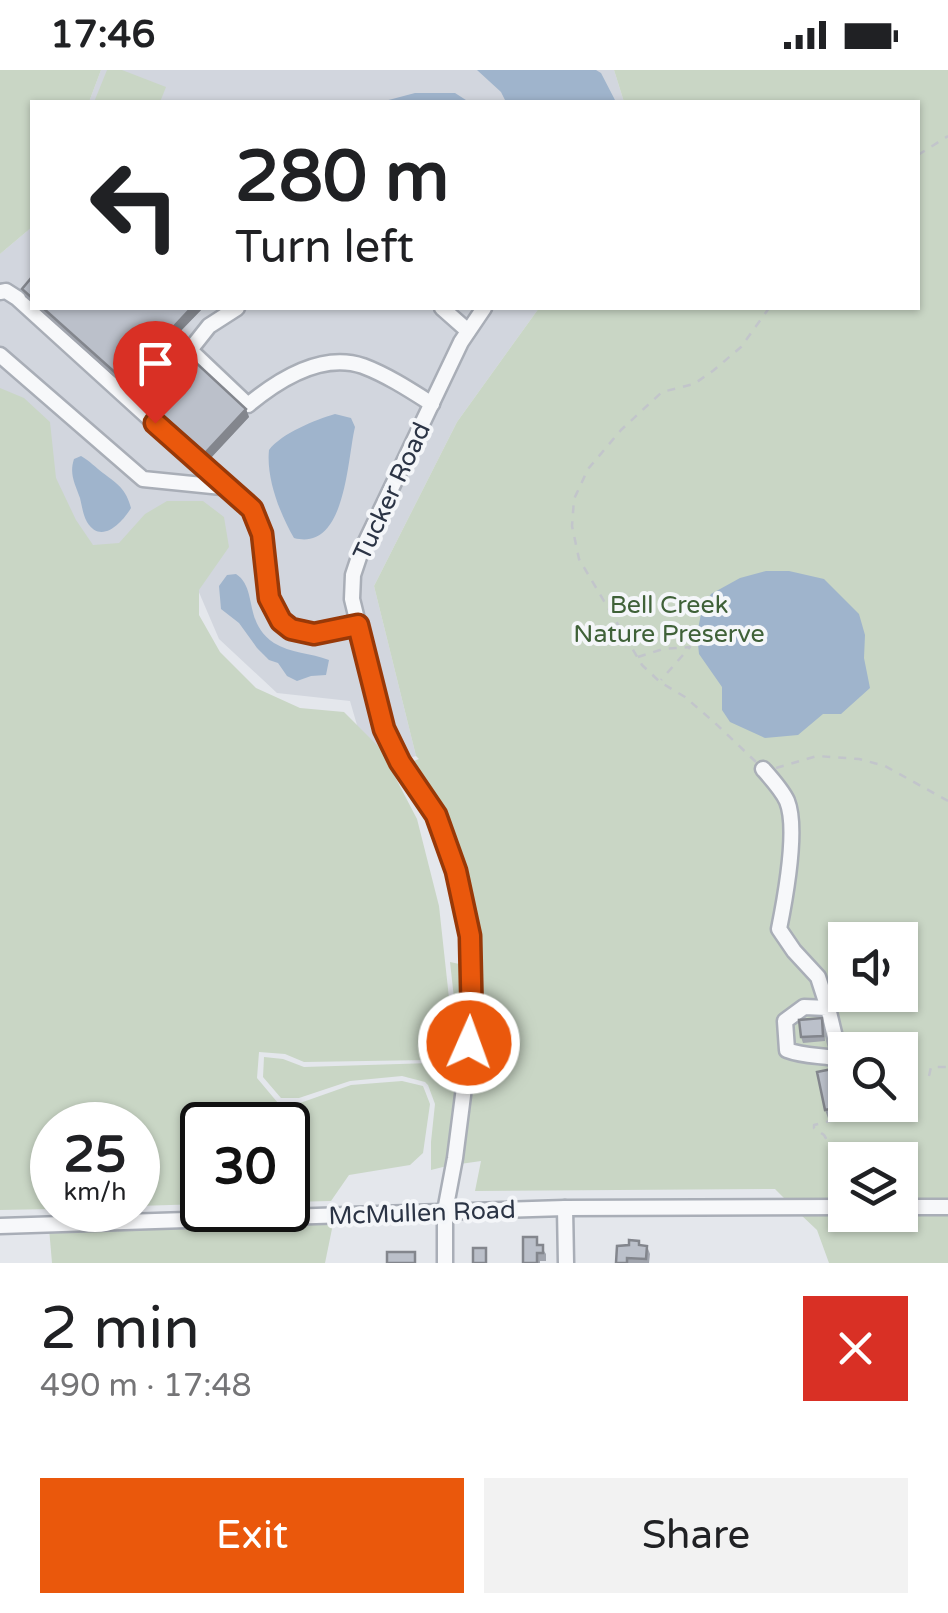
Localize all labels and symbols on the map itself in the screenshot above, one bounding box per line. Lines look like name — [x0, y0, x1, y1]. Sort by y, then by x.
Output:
pin — [113, 321, 198, 424]
street label: Tucker Road — [347, 418, 437, 565]
park label: Bell Creek Nature Preserve — [573, 590, 765, 649]
position arrow — [417, 991, 521, 1095]
speed limit sign: 30 — [180, 1102, 310, 1232]
street label: McMullen Road — [328, 1195, 516, 1231]

